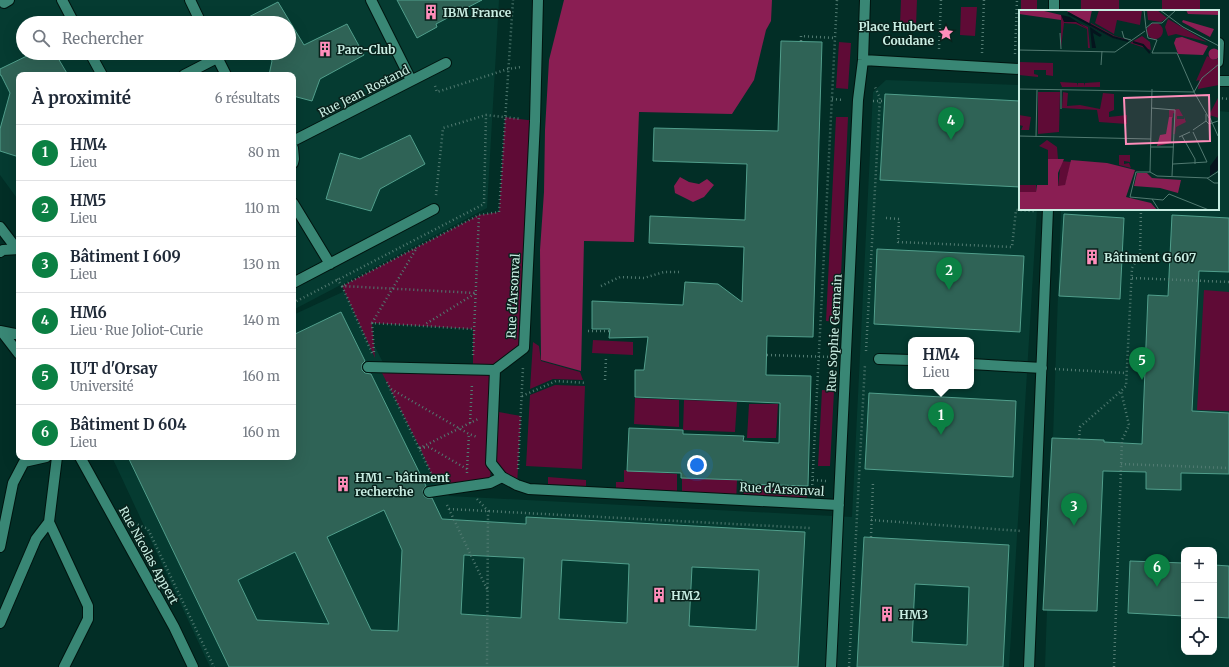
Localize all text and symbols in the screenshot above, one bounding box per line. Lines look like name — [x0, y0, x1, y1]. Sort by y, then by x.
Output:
building icon: IBM France — [422, 3, 440, 21]
place label: IBM France — [443, 5, 512, 20]
inset map — [1019, 10, 1219, 210]
search box — [16, 16, 296, 60]
place label: Place Hubert Coudane — [859, 19, 935, 48]
place icon: Place Hubert Coudane — [937, 24, 955, 42]
icon: search — [30, 27, 52, 49]
text: Rechercher — [62, 29, 144, 48]
building icon: Parc-Club — [316, 40, 334, 58]
place label: Parc-Club — [337, 42, 395, 57]
street label: Rue Jean Rostand — [316, 62, 412, 120]
text: À proximité — [32, 87, 131, 109]
text: 6 résultats — [215, 90, 280, 107]
pin: 4 — [938, 107, 964, 140]
text: HM4 — [70, 135, 107, 154]
text: 1 — [42, 144, 48, 161]
text: 80 m — [248, 144, 280, 161]
text: Lieu — [70, 154, 97, 171]
text: HM5 — [70, 191, 106, 210]
text: 2 — [41, 200, 49, 217]
text: 110 m — [245, 200, 280, 217]
text: Lieu — [70, 210, 97, 227]
text: Bâtiment I 609 — [70, 247, 181, 266]
building icon: Bâtiment G 607 — [1083, 248, 1101, 266]
place label: Bâtiment G 607 — [1104, 250, 1196, 265]
street label: Rue d'Arsonval — [503, 253, 523, 339]
text: 3 — [41, 256, 49, 273]
text: 130 m — [243, 256, 280, 273]
pin: 2 — [936, 257, 962, 290]
text: Lieu — [70, 266, 97, 283]
street label: Rue Sophie Germain — [823, 274, 845, 392]
text: HM6 — [70, 303, 107, 322]
text: 4 — [41, 312, 49, 329]
text: 140 m — [243, 312, 280, 329]
text: Lieu · Rue Joliot-Curie — [70, 322, 203, 339]
popup — [908, 337, 974, 389]
text: HM4 — [923, 345, 959, 364]
pin: 5 — [1129, 347, 1155, 380]
text: IUT d'Orsay — [70, 359, 157, 378]
text: Lieu — [923, 364, 950, 381]
text: 5 — [41, 368, 49, 385]
text: 160 m — [242, 368, 280, 385]
text: Université — [70, 378, 134, 395]
pin: 1 — [928, 402, 954, 435]
text: Bâtiment D 604 — [70, 415, 186, 434]
text: 6 — [41, 424, 49, 441]
text: 160 m — [242, 424, 280, 441]
text: Lieu — [70, 434, 97, 451]
your location — [687, 455, 707, 475]
place label: HM1 - bâtiment recherche — [355, 470, 450, 499]
building icon: HM1 - bâtiment recherche — [334, 475, 352, 493]
street label: Rue d'Arsonval — [739, 479, 825, 499]
pin: 3 — [1061, 493, 1087, 526]
street label: Rue Nicolas Appert — [116, 504, 182, 607]
map controls — [1181, 547, 1217, 655]
button: + — [1181, 547, 1217, 583]
pin: 6 — [1144, 554, 1170, 587]
button: − — [1181, 583, 1217, 619]
building icon: HM2 — [650, 586, 668, 604]
place label: HM2 — [671, 588, 700, 603]
building icon: HM3 — [878, 605, 896, 623]
place label: HM3 — [899, 607, 928, 622]
button: locate — [1181, 619, 1217, 655]

